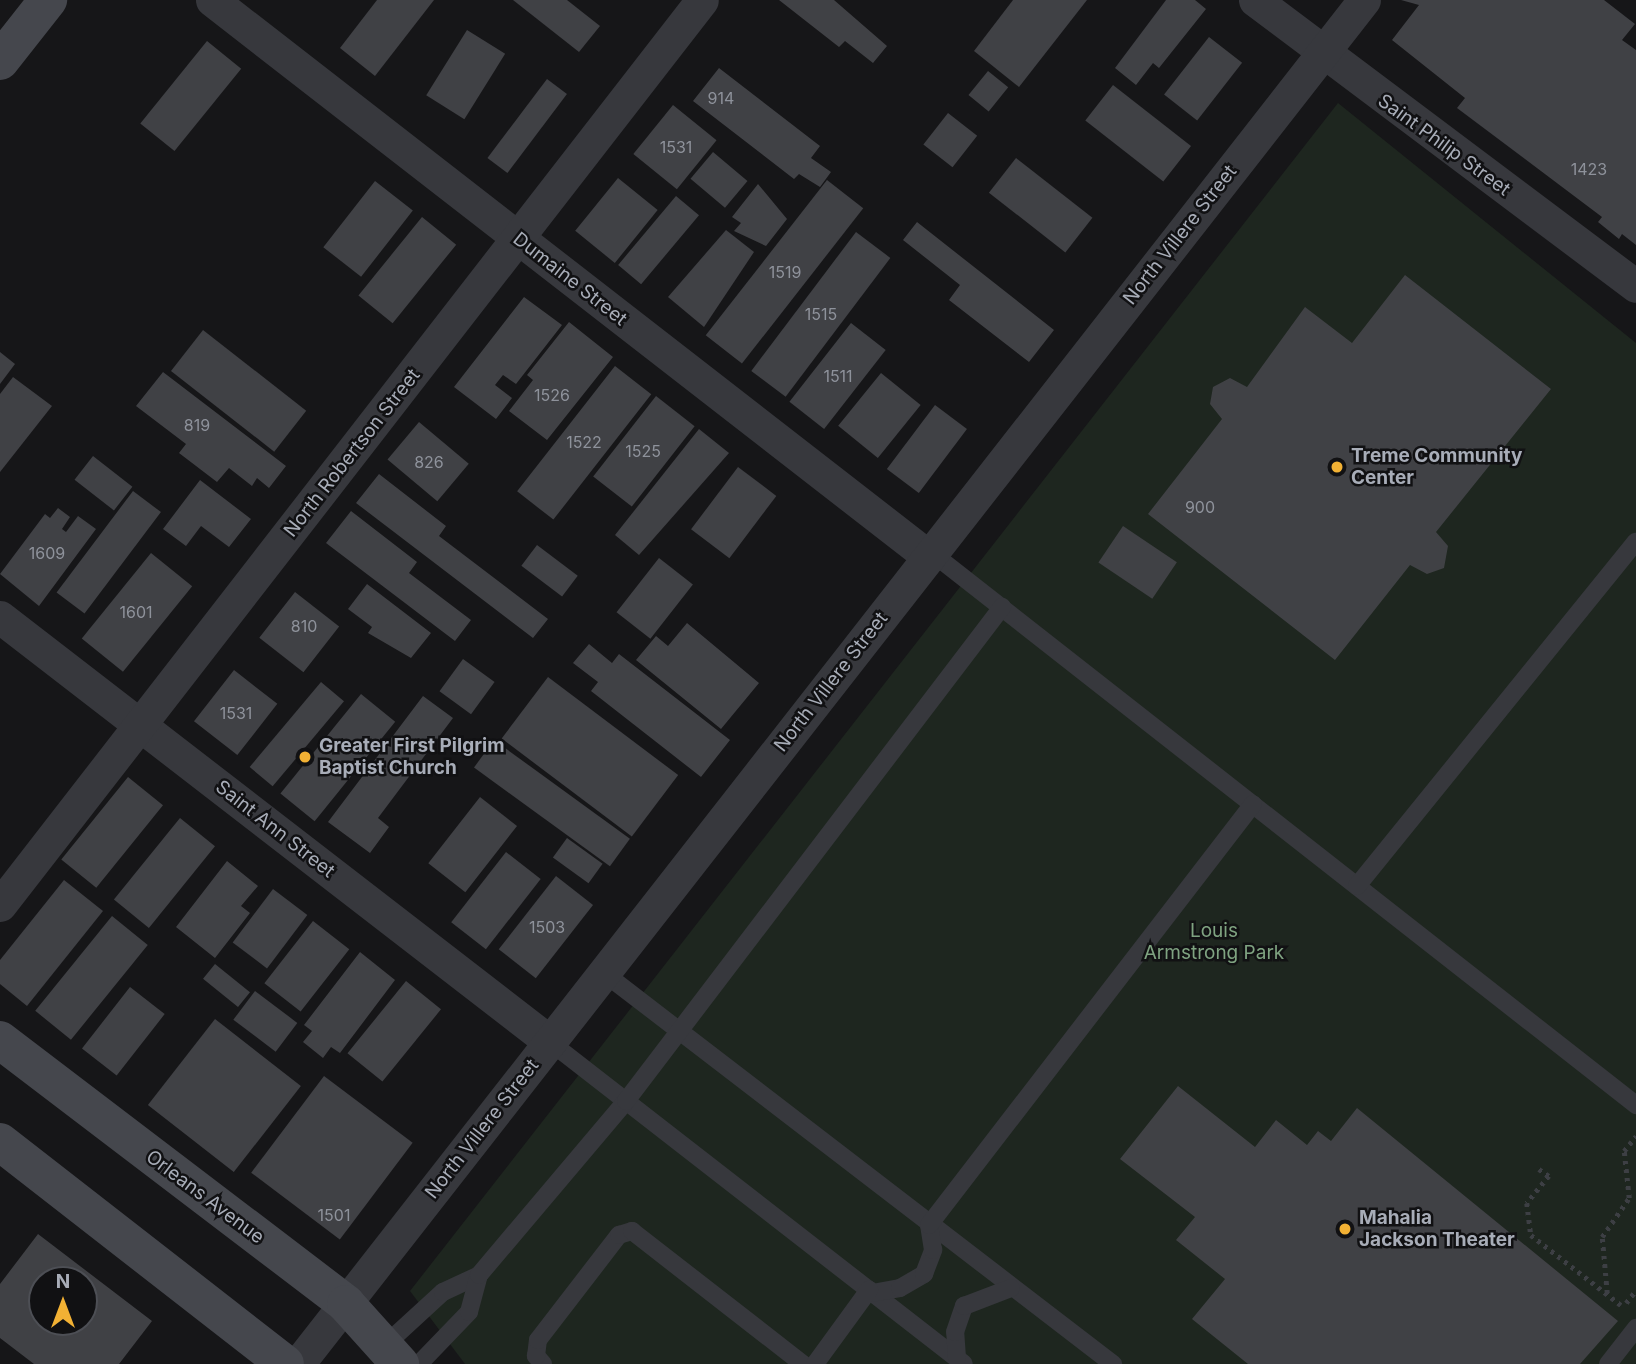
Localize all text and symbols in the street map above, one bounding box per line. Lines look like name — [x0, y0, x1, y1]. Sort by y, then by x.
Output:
house number: 914 — [708, 88, 734, 108]
street label: Saint Philip Street — [1373, 89, 1515, 201]
house number: 1531 — [660, 137, 692, 157]
house number: 1423 — [1571, 159, 1607, 179]
street label: North Villere Street — [1118, 161, 1242, 309]
street label: Dumaine Street — [509, 227, 631, 331]
house number: 1519 — [769, 262, 801, 282]
house number: 1515 — [805, 304, 837, 324]
street label: North Robertson Street — [279, 364, 425, 542]
house number: 1511 — [823, 366, 853, 386]
house number: 1526 — [534, 385, 570, 405]
house number: 819 — [184, 415, 210, 435]
house number: 1522 — [566, 432, 602, 452]
house number: 1525 — [625, 441, 661, 461]
place label: Treme Community Center — [1351, 445, 1522, 489]
house number: 826 — [414, 452, 444, 472]
marker: Treme Community Center — [1329, 459, 1345, 475]
house number: 900 — [1185, 497, 1215, 517]
house number: 1609 — [29, 543, 65, 563]
house number: 1601 — [119, 602, 153, 622]
street label: North Villere Street — [769, 608, 893, 756]
house number: 810 — [291, 616, 317, 636]
house number: 1531 — [220, 703, 252, 723]
place label: Greater First Pilgrim Baptist Church — [319, 735, 505, 779]
marker: Greater First Pilgrim Baptist Church — [297, 749, 313, 765]
street label: Saint Ann Street — [211, 775, 339, 883]
house number: 1503 — [529, 917, 565, 937]
park label: Louis Armstrong Park — [1144, 920, 1284, 964]
street label: North Villere Street — [420, 1055, 544, 1203]
street label: Orleans Avenue — [141, 1145, 269, 1249]
house number: 1501 — [318, 1205, 350, 1225]
place label: Mahalia Jackson Theater — [1359, 1207, 1515, 1251]
marker: Mahalia Jackson Theater — [1337, 1221, 1353, 1237]
north arrow — [28, 1266, 98, 1336]
text: N — [56, 1270, 70, 1293]

